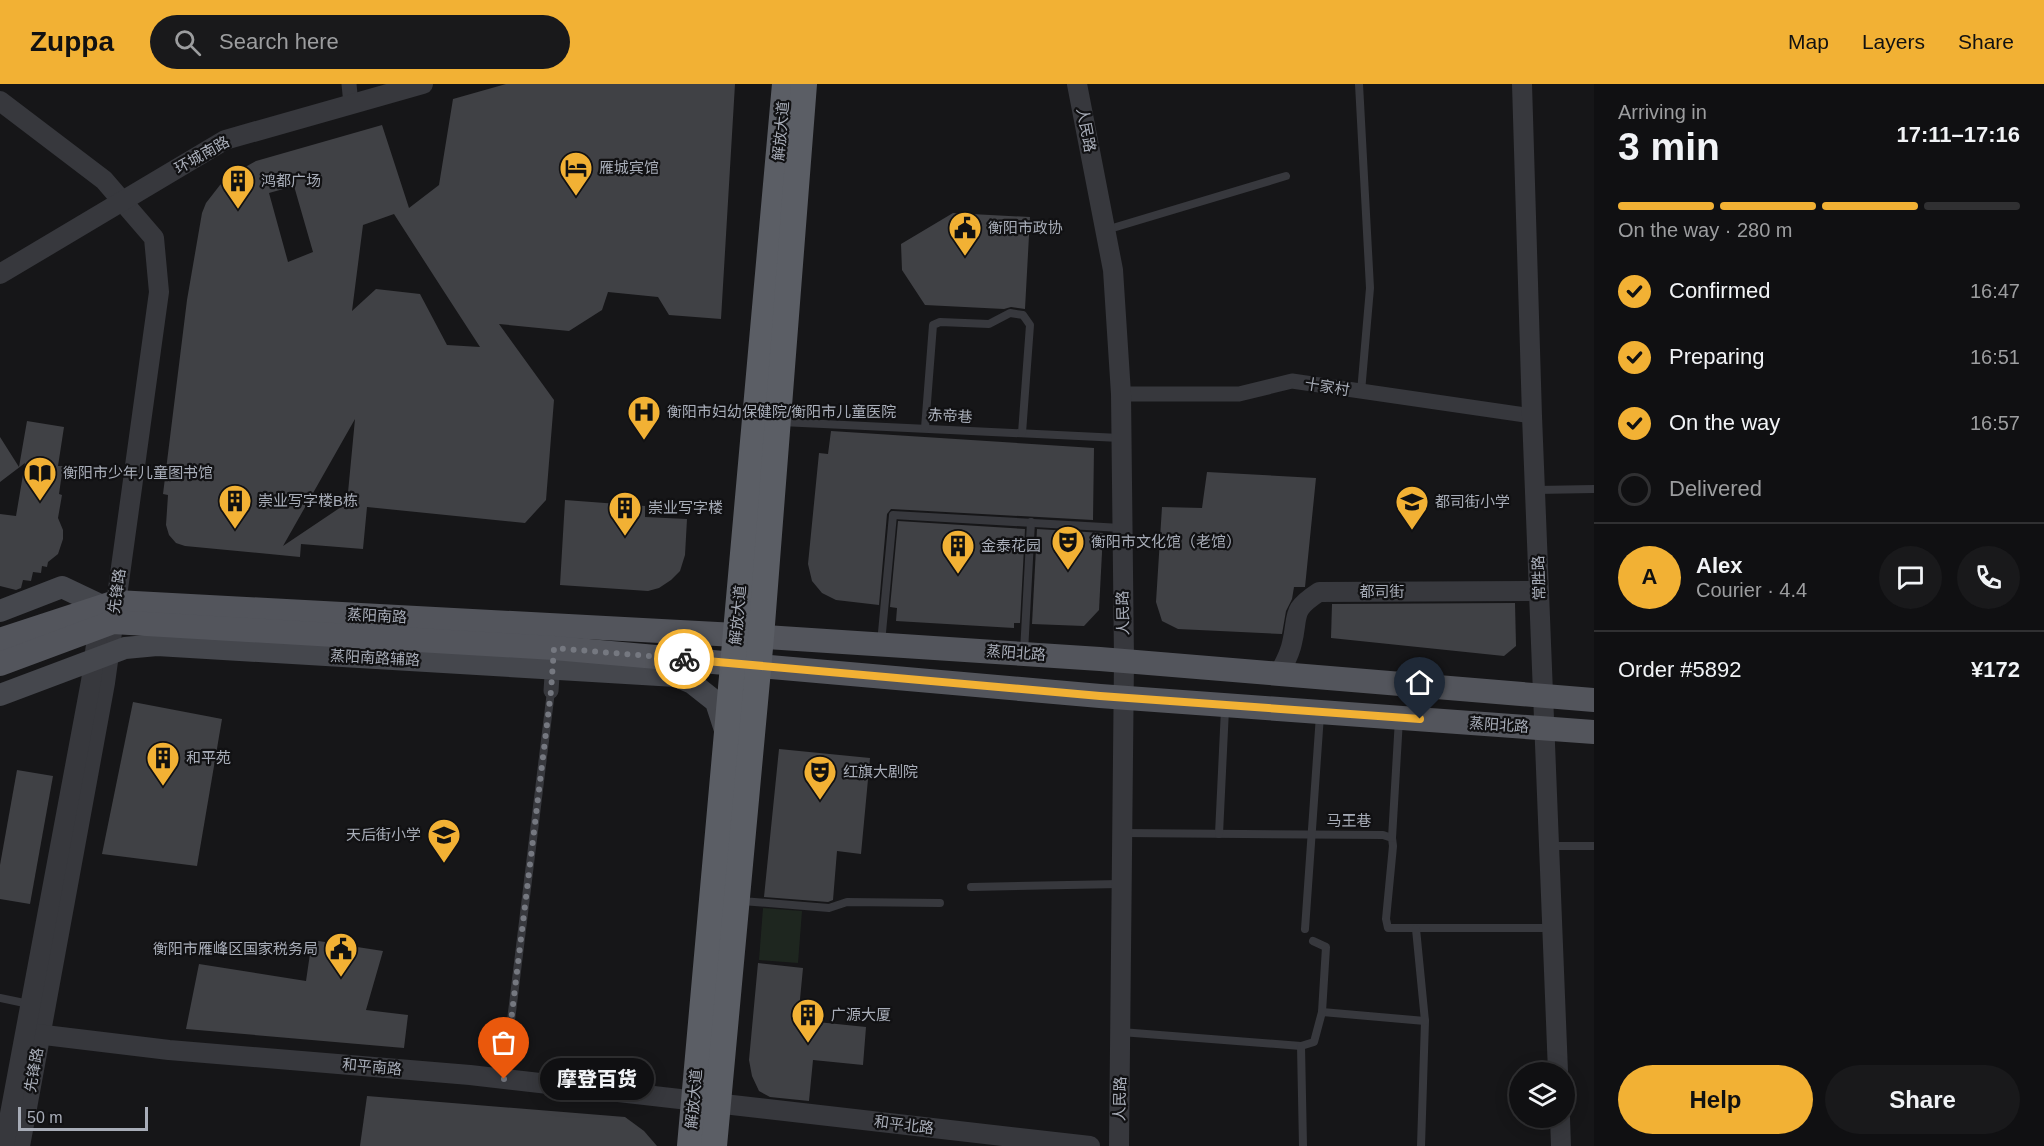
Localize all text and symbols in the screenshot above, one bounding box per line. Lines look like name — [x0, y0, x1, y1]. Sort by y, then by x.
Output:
search box — [150, 15, 570, 69]
text: Zuppa — [30, 26, 114, 57]
icon: search — [171, 26, 204, 59]
text: Search here — [219, 29, 339, 54]
text: Map — [1788, 30, 1829, 53]
text: Layers — [1862, 30, 1925, 53]
text: Share — [1958, 30, 2014, 53]
street label: 解放大道 — [769, 100, 792, 162]
text: Arriving in — [1618, 101, 1707, 123]
street label: 人民路 — [1074, 106, 1099, 154]
text: 17:11–17:16 — [1896, 122, 2020, 147]
text: 3 min — [1618, 125, 1720, 168]
street label: 环城南路 — [171, 133, 232, 177]
hotel icon: 雁城宾馆 — [558, 150, 594, 197]
place label: 雁城宾馆 — [599, 159, 659, 176]
building icon: 鸿都广场 — [220, 163, 256, 210]
place label: 鸿都广场 — [261, 172, 321, 189]
public building icon: 衡阳市政协 — [947, 210, 983, 257]
place label: 衡阳市政协 — [988, 219, 1063, 236]
text: On the way · 280 m — [1618, 219, 1793, 241]
icon: check — [1618, 275, 1651, 308]
text: Confirmed — [1669, 278, 1770, 303]
text: 16:47 — [1970, 280, 2020, 302]
icon: check — [1618, 341, 1651, 374]
text: Preparing — [1669, 344, 1764, 369]
text: 16:51 — [1970, 346, 2020, 368]
street label: 十家村 — [1304, 375, 1351, 398]
hospital icon: 衡阳市妇幼保健院/衡阳市儿童医院 — [626, 394, 662, 441]
place label: 衡阳市妇幼保健院/衡阳市儿童医院 — [667, 403, 896, 420]
street label: 赤帝巷 — [927, 406, 973, 425]
icon: check — [1618, 407, 1651, 440]
text: On the way — [1669, 410, 1780, 435]
text: 16:57 — [1970, 412, 2020, 434]
library icon: 衡阳市少年儿童图书馆 — [22, 455, 58, 502]
place label: 衡阳市少年儿童图书馆 — [63, 464, 213, 481]
text: Delivered — [1669, 476, 1762, 501]
building icon: 崇业写字楼B栋 — [217, 483, 253, 530]
school or university icon: 都司街小学 — [1394, 484, 1430, 531]
building icon: 崇业写字楼 — [607, 490, 643, 537]
place label: 崇业写字楼B栋 — [258, 492, 358, 509]
place label: 都司街小学 — [1435, 493, 1510, 510]
place label: 崇业写字楼 — [648, 499, 723, 516]
theatre icon: 衡阳市文化馆（老馆） — [1050, 524, 1086, 571]
building icon: 金泰花园 — [940, 528, 976, 575]
place label: 衡阳市文化馆（老馆） — [1091, 533, 1241, 550]
place label: 金泰花园 — [981, 537, 1041, 554]
button: chat — [1879, 546, 1942, 609]
button: phone — [1957, 546, 2020, 609]
text: Alex — [1696, 553, 1742, 578]
street label: 常胜路 — [1529, 555, 1548, 601]
text: A — [1642, 564, 1657, 589]
street label: 先锋路 — [105, 567, 128, 614]
text: Courier · 4.4 — [1696, 579, 1807, 601]
street label: 都司街 — [1359, 583, 1405, 600]
street label: 解放大道 — [726, 584, 749, 646]
street label: 人民路 — [1114, 590, 1131, 636]
street label: 蒸阳南路 — [347, 605, 407, 626]
courier — [654, 629, 714, 689]
street label: 蒸阳北路 — [986, 642, 1047, 663]
icon: bike — [668, 643, 701, 676]
street label: 蒸阳南路辅路 — [330, 647, 420, 668]
pin — [1394, 657, 1445, 719]
text: Order #5892 — [1618, 657, 1742, 682]
text: ¥172 — [1971, 657, 2020, 682]
icon: home — [1403, 666, 1436, 699]
street label: 蒸阳北路 — [1469, 714, 1530, 735]
building icon: 和平苑 — [145, 740, 181, 787]
place label: 和平苑 — [186, 749, 231, 766]
theatre icon: 红旗大剧院 — [802, 754, 838, 801]
place label: 红旗大剧院 — [843, 763, 918, 780]
street label: 马王巷 — [1326, 812, 1372, 829]
school or university icon: 天后街小学 — [426, 817, 462, 864]
place label: 天后街小学 — [346, 826, 421, 843]
public building icon: 衡阳市雁峰区国家税务局 — [323, 931, 359, 978]
place label: 衡阳市雁峰区国家税务局 — [153, 940, 318, 957]
building icon: 广源大厦 — [790, 997, 826, 1044]
place label: 广源大厦 — [831, 1006, 891, 1023]
pin — [478, 1017, 529, 1079]
icon: bag — [487, 1026, 520, 1059]
street label: 先锋路 — [21, 1046, 46, 1094]
street label: 和平南路 — [341, 1055, 403, 1078]
callout: 摩登百货 — [540, 1058, 654, 1100]
map controls — [1509, 1062, 1575, 1128]
button: layers — [1509, 1062, 1575, 1128]
button: Help — [1618, 1065, 1813, 1134]
button: Share — [1825, 1065, 2020, 1134]
text: 摩登百货 — [557, 1068, 637, 1090]
street label: 解放大道 — [682, 1068, 705, 1130]
street label: 人民路 — [1111, 1076, 1128, 1122]
scale bar — [18, 1104, 148, 1132]
text: 50 m — [27, 1109, 63, 1126]
street label: 和平北路 — [873, 1112, 935, 1137]

